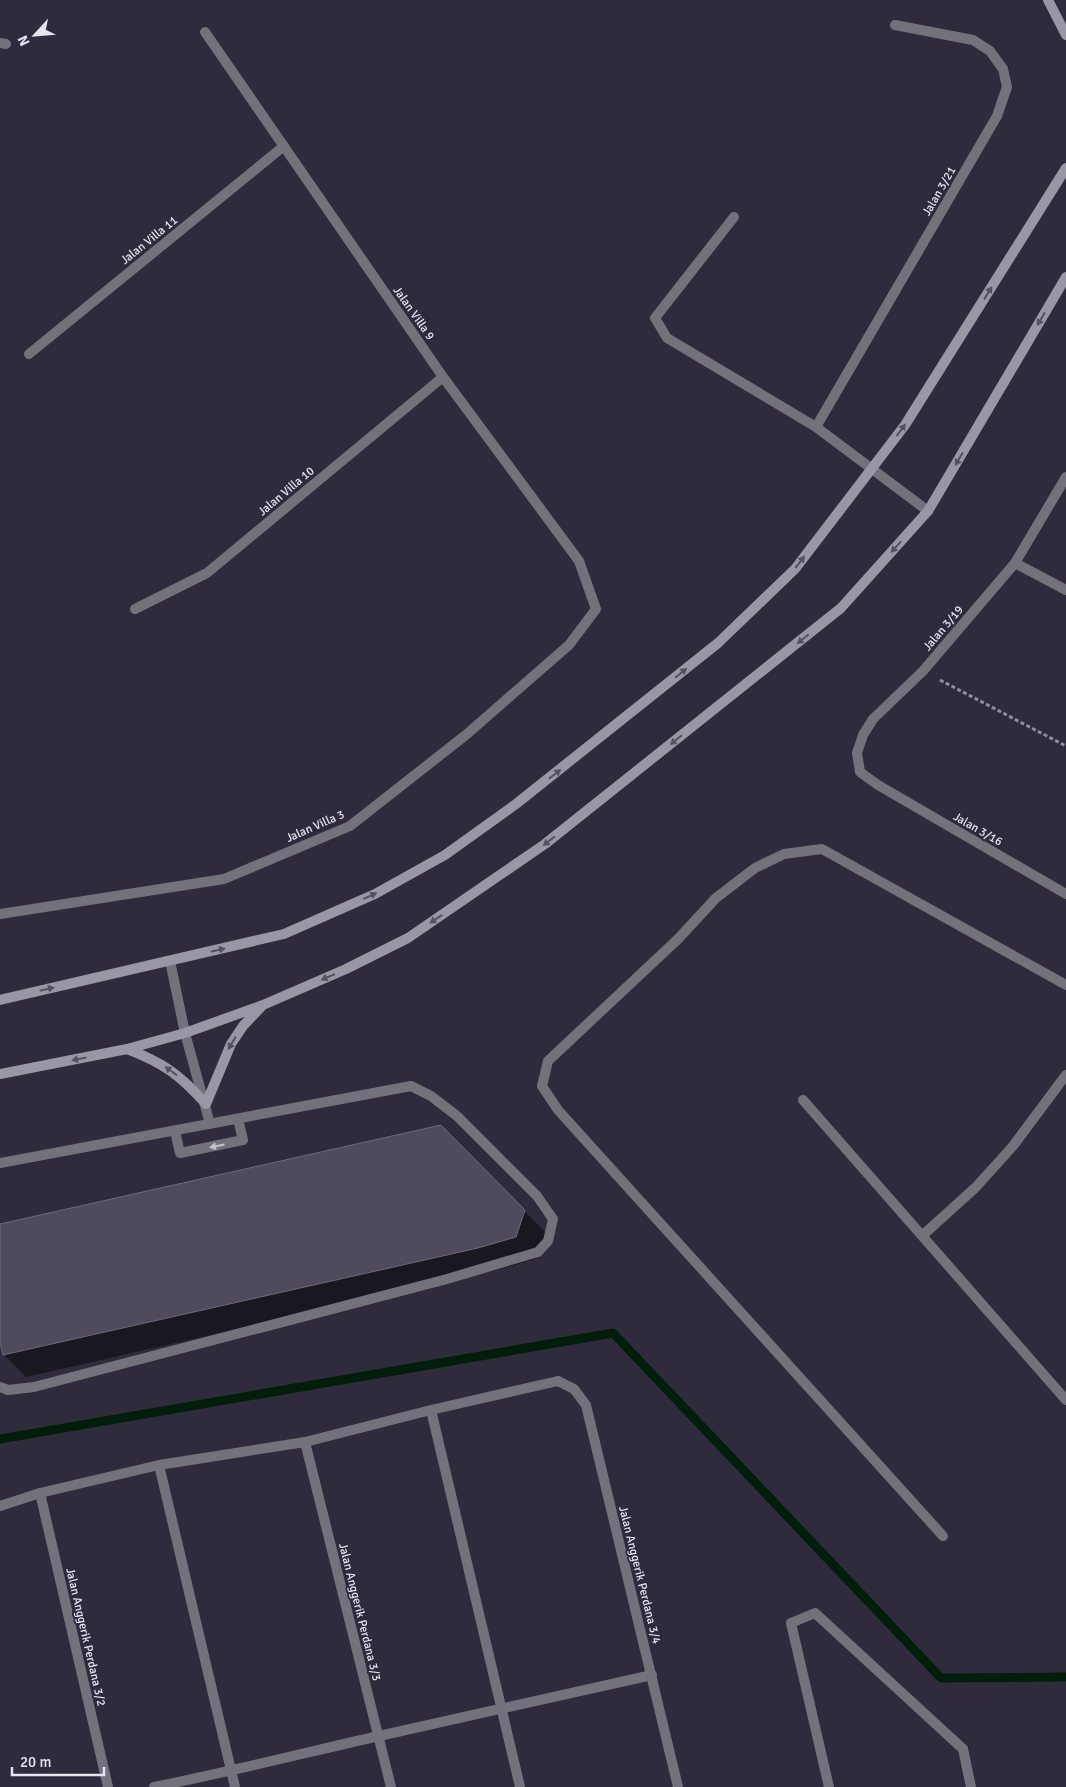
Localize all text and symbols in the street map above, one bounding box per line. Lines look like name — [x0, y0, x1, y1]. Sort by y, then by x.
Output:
north arrow — [10, 10, 60, 60]
text: N — [14, 32, 34, 49]
street label: Jalan 3/21 — [919, 164, 960, 219]
street label: Jalan Villa 11 — [118, 213, 181, 268]
street label: Jalan Villa 9 — [390, 283, 438, 343]
one-way arrow — [983, 286, 992, 299]
one-way arrow — [1037, 313, 1046, 326]
one-way arrow — [896, 423, 906, 437]
one-way arrow — [954, 452, 963, 466]
street label: Jalan Villa 10 — [255, 464, 317, 519]
one-way arrow — [890, 541, 901, 554]
one-way arrow — [795, 556, 806, 569]
street label: Jalan 3/19 — [920, 603, 967, 654]
one-way arrow — [797, 633, 810, 644]
one-way arrow — [675, 667, 688, 678]
one-way arrow — [669, 735, 683, 745]
one-way arrow — [548, 769, 561, 780]
street label: Jalan Villa 3 — [284, 807, 347, 846]
street label: Jalan 3/16 — [950, 809, 1005, 850]
one-way arrow — [543, 836, 556, 847]
one-way arrow — [363, 892, 377, 900]
one-way arrow — [430, 914, 443, 924]
one-way arrow — [210, 946, 225, 954]
one-way arrow — [321, 974, 335, 982]
one-way arrow — [40, 985, 55, 993]
one-way arrow — [228, 1036, 237, 1049]
one-way arrow — [70, 1055, 86, 1063]
one-way arrow — [164, 1066, 178, 1076]
one-way arrow — [208, 1142, 224, 1150]
street label: Jalan Anggerik Perdana 3/4 — [615, 1505, 664, 1646]
street label: Jalan Anggerik Perdana 3/3 — [335, 1542, 384, 1683]
street label: Jalan Anggerik Perdana 3/2 — [62, 1566, 109, 1708]
scale bar — [12, 1744, 105, 1776]
text: 20 m — [20, 1753, 51, 1771]

